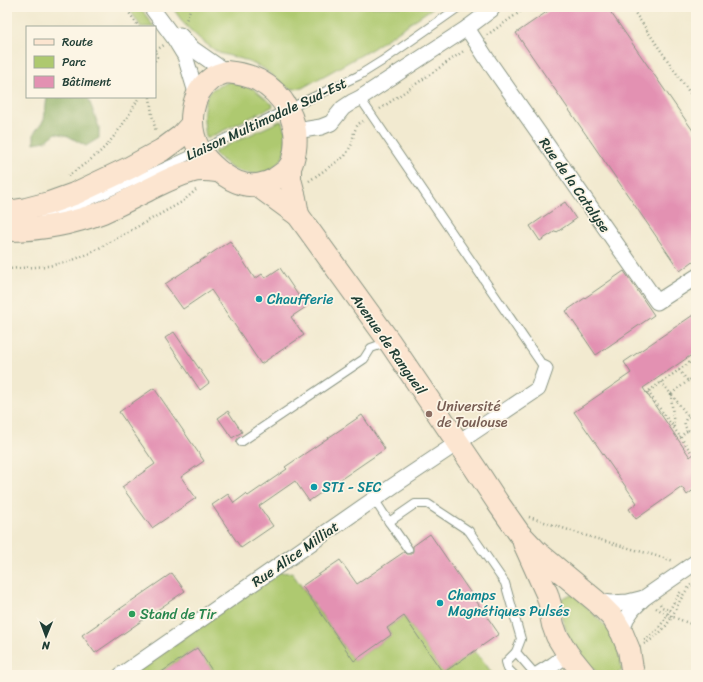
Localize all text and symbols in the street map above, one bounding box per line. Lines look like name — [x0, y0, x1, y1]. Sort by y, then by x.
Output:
legend — [26, 26, 156, 98]
text: Route — [62, 31, 93, 53]
text: Parc — [62, 51, 86, 73]
text: Bâtiment — [62, 71, 111, 93]
street label: Liaison Multimodale Sud-Est — [181, 71, 351, 168]
street label: Rue de la Catalyse — [532, 132, 617, 238]
place label: Chaufferie — [267, 287, 334, 312]
street label: Avenue de Rangueil — [344, 287, 434, 401]
marker: Chaufferie — [254, 294, 264, 304]
place label: Université de Toulouse — [437, 394, 508, 435]
marker: Université de Toulouse — [424, 409, 434, 419]
place label: STI - SEC — [322, 475, 382, 500]
marker: STI - SEC — [309, 482, 319, 492]
street label: Rue Alice Milliat — [246, 515, 344, 594]
place label: Champs Magnétiques Pulsés — [448, 583, 570, 624]
marker: Champs Magnétiques Pulsés — [435, 598, 445, 608]
place label: Stand de Tir — [140, 602, 217, 627]
marker: Stand de Tir — [127, 609, 137, 619]
north arrow — [26, 616, 66, 656]
text: N — [41, 636, 51, 655]

